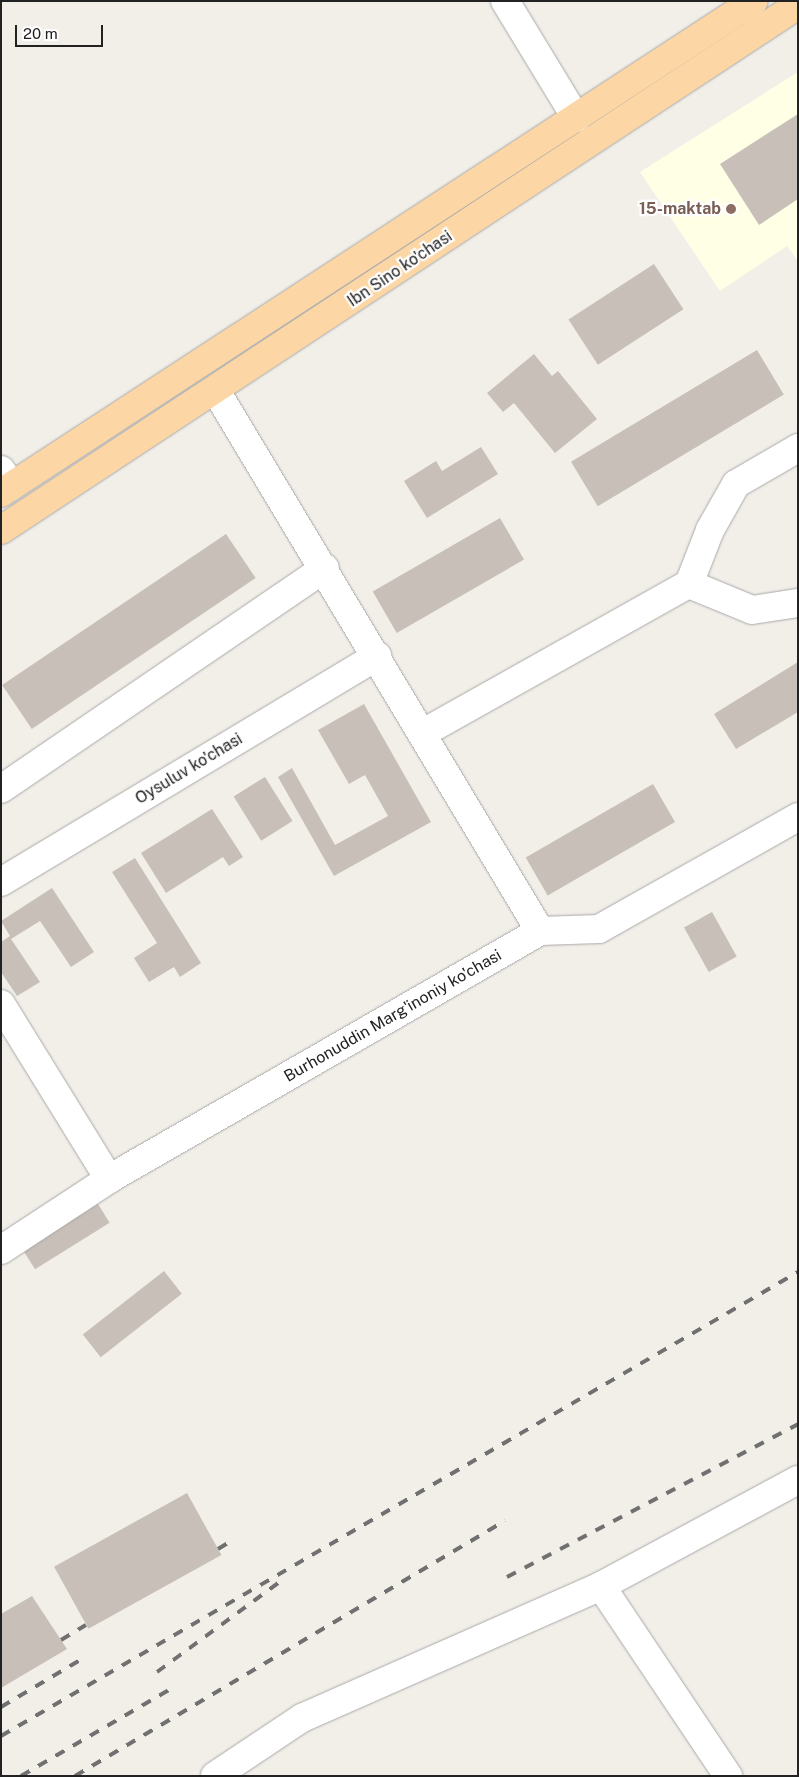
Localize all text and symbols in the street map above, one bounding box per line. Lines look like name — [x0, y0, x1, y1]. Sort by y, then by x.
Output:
scale bar — [18, 15, 105, 47]
text: 20 m — [23, 25, 58, 42]
place label: 15-maktab — [639, 199, 721, 219]
marker: 15-maktab — [725, 203, 737, 215]
street label: Ibn Sino ko'chasi — [344, 227, 456, 311]
street label: Oysuluv ko'chasi — [132, 729, 246, 809]
street label: Burhonuddin Marg'inoniy ko'chasi — [281, 946, 505, 1086]

